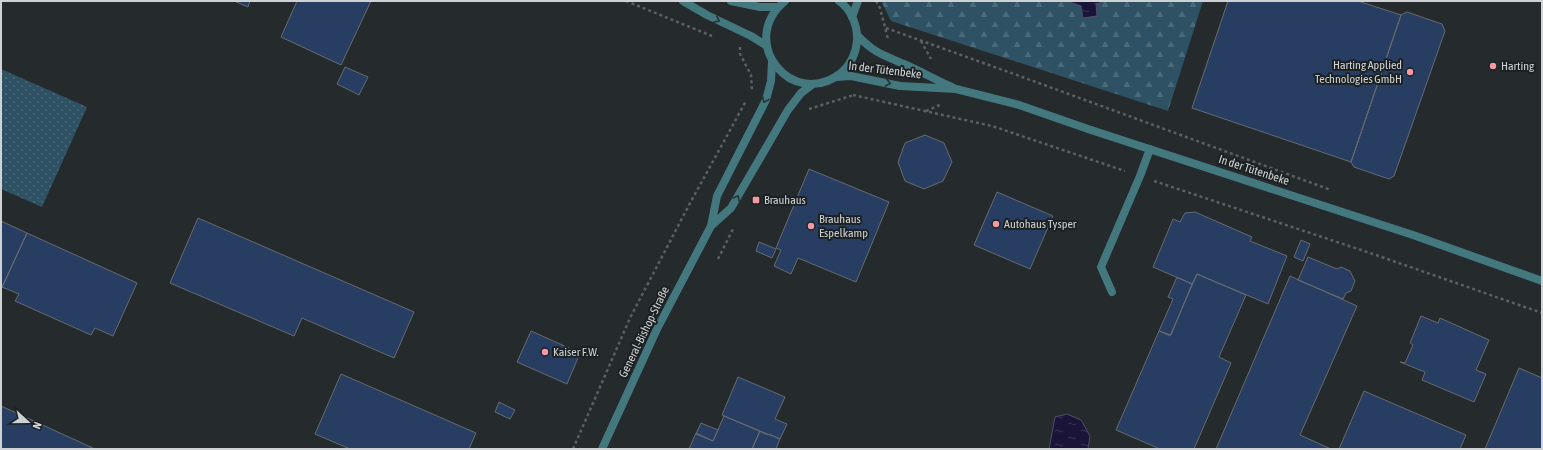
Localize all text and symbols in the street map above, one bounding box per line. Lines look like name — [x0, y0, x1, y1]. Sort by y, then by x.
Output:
one-way arrow — [712, 15, 720, 23]
place label: Harting Applied Technologies GmbH — [1315, 58, 1402, 86]
street label: In der Tütenbeke — [848, 59, 922, 81]
place label: Harting — [1501, 59, 1535, 73]
marker: Harting — [1488, 61, 1498, 71]
marker: Harting Applied Technologies GmbH — [1405, 67, 1415, 77]
one-way arrow — [885, 79, 891, 87]
one-way arrow — [762, 96, 770, 103]
street label: In der Tütenbeke — [1217, 152, 1291, 188]
place label: Brauhaus — [764, 193, 806, 207]
one-way arrow — [733, 195, 740, 203]
marker: Brauhaus — [751, 195, 761, 205]
place label: Brauhaus Espelkamp — [819, 212, 868, 240]
place label: Autohaus Tysper — [1004, 217, 1077, 231]
marker: Autohaus Tysper — [991, 219, 1001, 229]
marker: Brauhaus Espelkamp — [806, 221, 816, 231]
street label: General-Bishop-Straße — [616, 284, 672, 380]
place label: Kaiser F.W. — [553, 345, 599, 359]
marker: Kaiser F.W. — [540, 347, 550, 357]
north arrow — [8, 402, 48, 442]
text: N — [31, 420, 44, 431]

